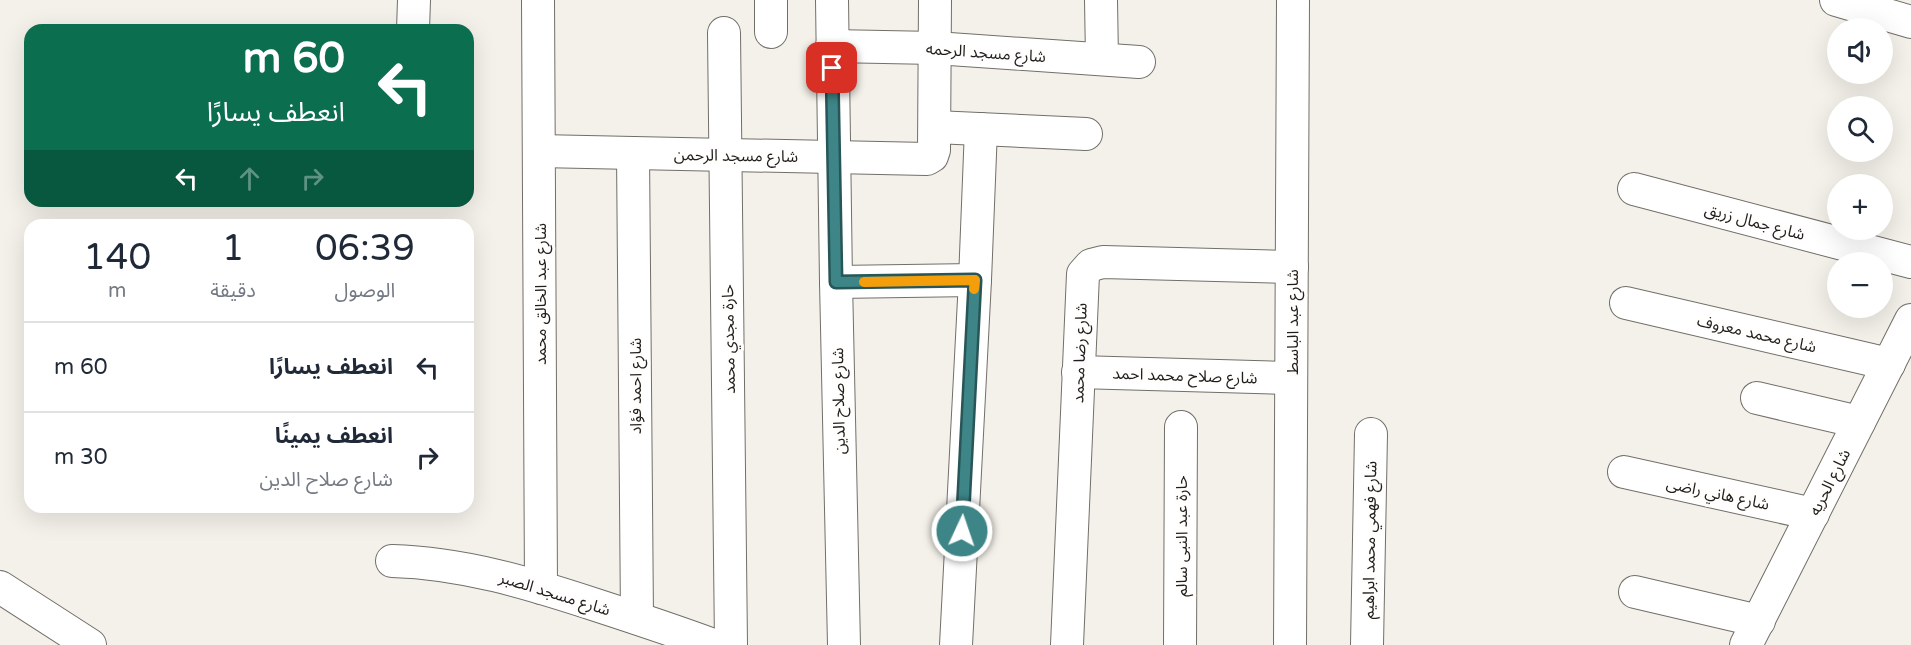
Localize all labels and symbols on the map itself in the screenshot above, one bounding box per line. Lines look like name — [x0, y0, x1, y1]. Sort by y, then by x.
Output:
street label: شارع مسجد الرحمه — [925, 39, 1047, 69]
pin — [806, 42, 857, 93]
street label: شارع مسجد الرحمن — [674, 145, 798, 169]
street label: شارع جمال زريق — [1702, 199, 1807, 247]
street label: شارع عبد الخالق محمد — [531, 223, 553, 365]
street label: شارع عبد الباسط — [1283, 269, 1305, 375]
street label: حارة مجدي محمد — [718, 284, 742, 394]
street label: شارع رضا محمد — [1068, 303, 1094, 404]
street label: شارع محمد معروف — [1695, 311, 1818, 359]
street label: شارع احمد فؤاد — [626, 338, 648, 434]
street label: شارع صلاح الدين — [828, 347, 852, 455]
street label: شارع صلاح محمد احمد — [1112, 363, 1258, 391]
street label: شارع الحريه — [1805, 446, 1857, 520]
street label: شارع فهمي محمد ابراهيم — [1359, 461, 1383, 619]
street label: شارع هاني راضى — [1664, 473, 1771, 517]
street label: حارة عبد النبى سالم — [1172, 475, 1194, 597]
position arrow — [930, 499, 994, 563]
street label: شارع مسجد الصبر — [495, 567, 613, 622]

